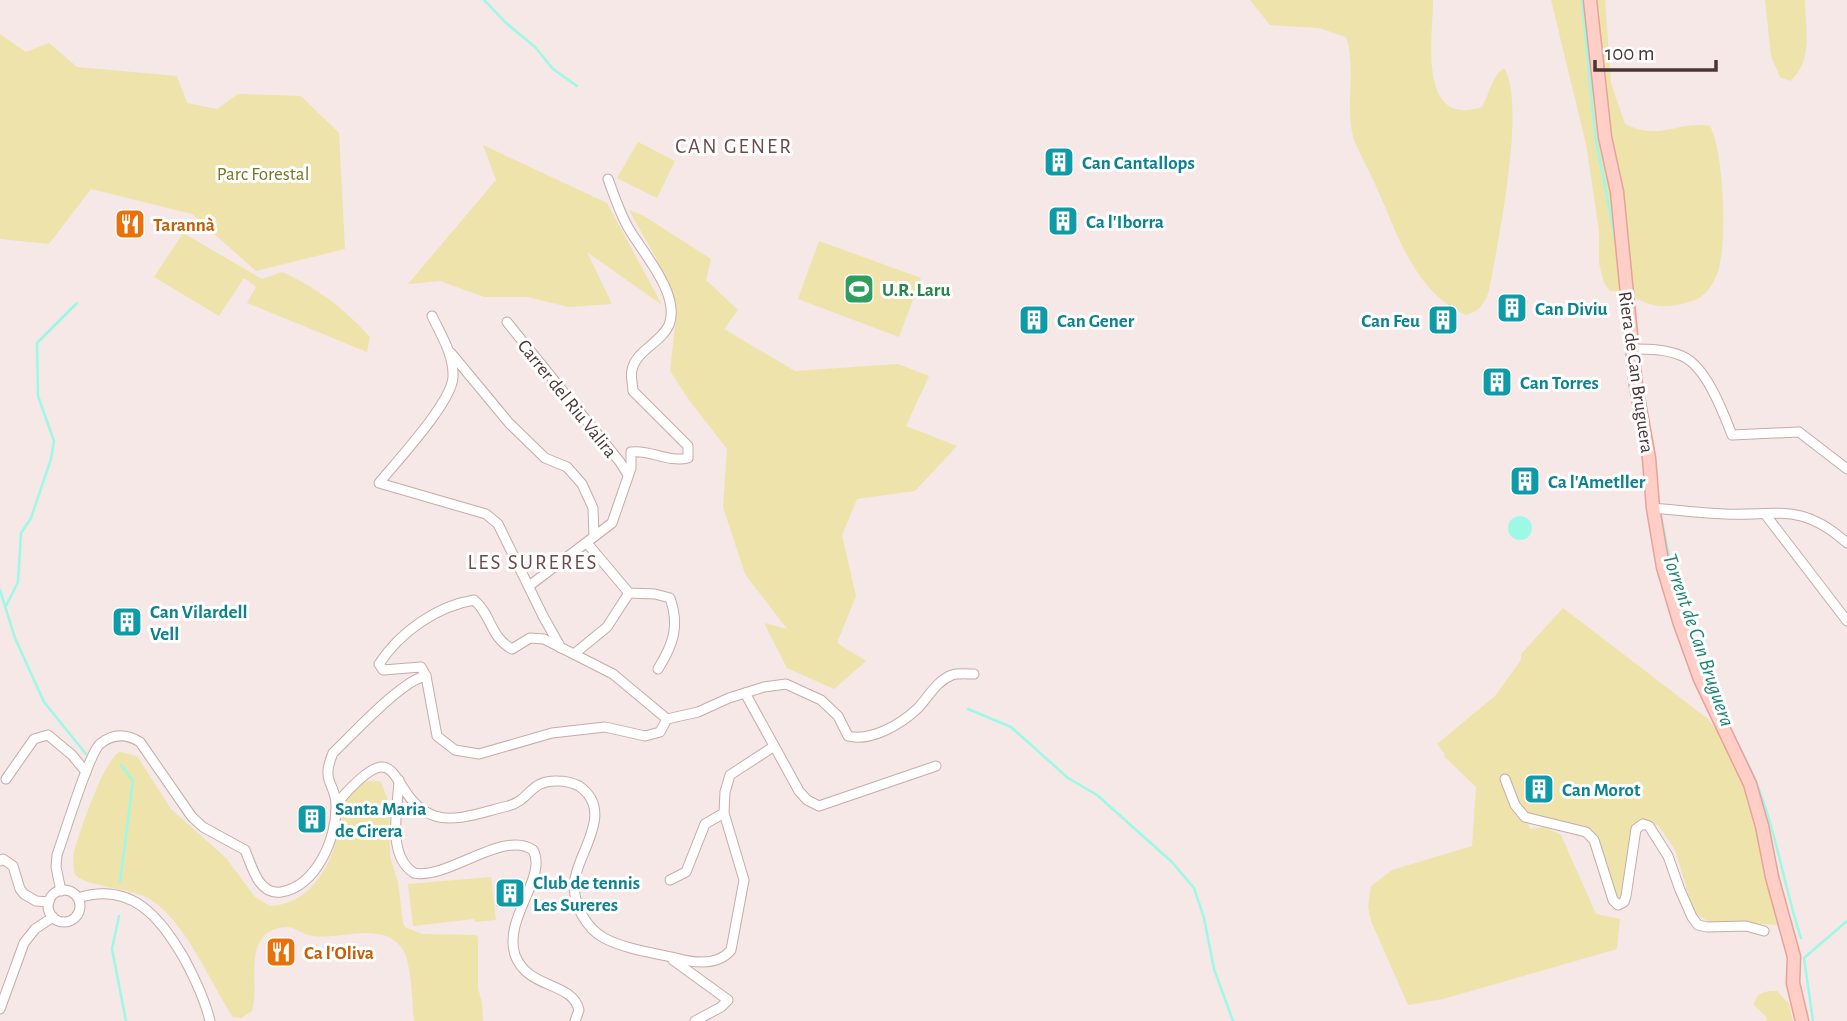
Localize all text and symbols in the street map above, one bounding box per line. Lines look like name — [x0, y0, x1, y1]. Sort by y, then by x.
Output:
scale bar — [1595, 28, 1716, 72]
text: 100 m — [1605, 43, 1655, 64]
district label: CAN GENER — [675, 136, 793, 157]
building icon: Can Cantallops — [1042, 145, 1076, 179]
place label: Can Cantallops — [1082, 154, 1195, 173]
park label: Parc Forestal — [217, 165, 309, 184]
building icon: Ca l'Iborra — [1046, 204, 1080, 238]
restaurant icon: Tarannà — [113, 207, 147, 241]
place label: Ca l'Iborra — [1086, 213, 1164, 232]
place label: Tarannà — [153, 216, 215, 235]
sports icon: U.R. Laru — [842, 272, 876, 306]
place label: U.R. Laru — [882, 281, 951, 300]
street label: Riera de Can Bruguera — [1615, 290, 1656, 455]
building icon: Can Diviu — [1495, 291, 1529, 325]
place label: Can Diviu — [1535, 300, 1608, 319]
building icon: Can Gener — [1017, 303, 1051, 337]
building icon: Can Feu — [1426, 303, 1460, 337]
place label: Can Gener — [1057, 312, 1135, 331]
place label: Can Feu — [1361, 312, 1420, 331]
street label: Carrer del Riu Valira — [514, 336, 620, 462]
building icon: Can Torres — [1480, 365, 1514, 399]
place label: Can Torres — [1520, 374, 1599, 393]
building icon: Ca l'Ametller — [1508, 464, 1542, 498]
place label: Ca l'Ametller — [1548, 473, 1646, 492]
water label: Torrent de Can Bruguera — [1659, 551, 1738, 729]
district label: LES SURERES — [468, 552, 598, 573]
place label: Can Vilardell Vell — [150, 603, 247, 644]
building icon: Can Vilardell Vell — [110, 605, 144, 639]
building icon: Can Morot — [1522, 772, 1556, 806]
place label: Can Morot — [1562, 781, 1641, 800]
place label: Santa Maria de Cirera — [335, 800, 426, 841]
building icon: Santa Maria de Cirera — [295, 802, 329, 836]
place label: Club de tennis Les Sureres — [533, 874, 640, 915]
building icon: Club de tennis Les Sureres — [493, 876, 527, 910]
restaurant icon: Ca l'Oliva — [264, 935, 298, 969]
place label: Ca l'Oliva — [304, 944, 374, 963]

